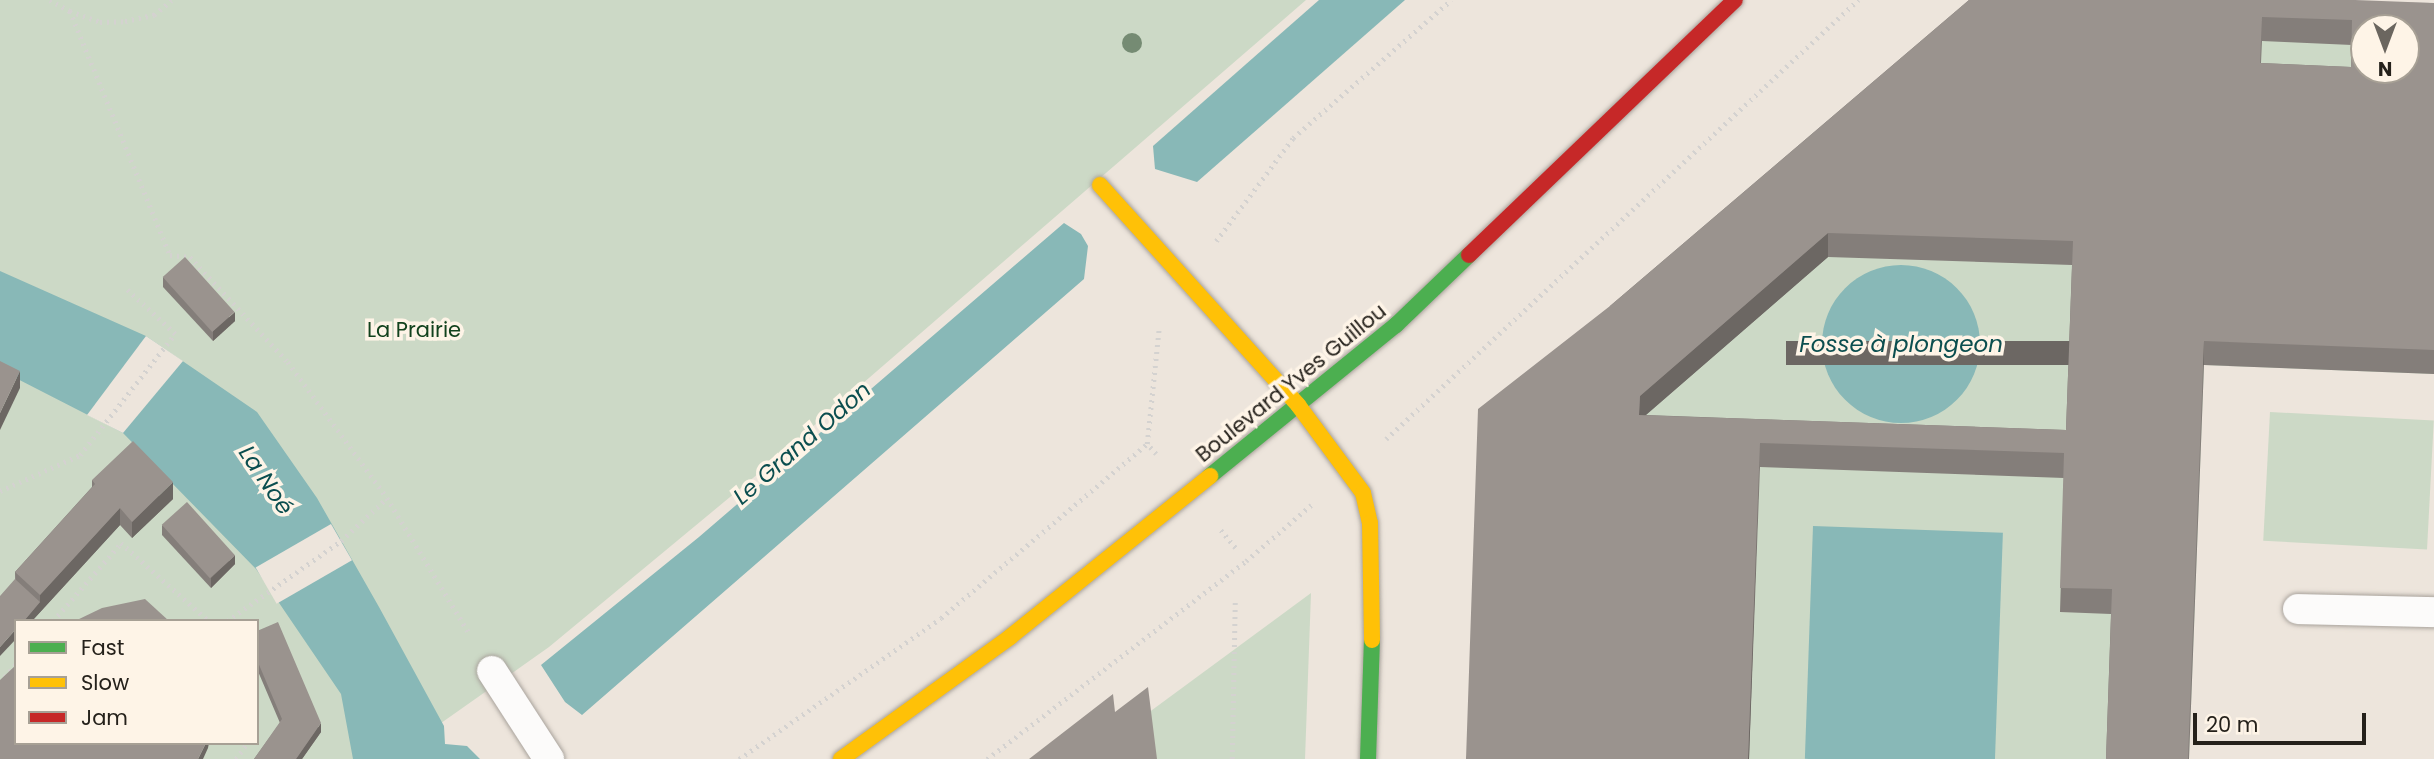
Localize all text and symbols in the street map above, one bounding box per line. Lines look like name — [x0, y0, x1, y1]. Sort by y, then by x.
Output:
north arrow — [2350, 14, 2420, 84]
text: N — [2378, 55, 2392, 82]
street label: Boulevard Yves Guillou — [1191, 299, 1391, 467]
park label: La Prairie — [367, 317, 461, 343]
water label: Fosse à plongeon — [1799, 330, 2003, 358]
water label: Le Grand Odon — [728, 376, 876, 510]
water label: La Noé — [233, 440, 299, 520]
legend — [14, 619, 259, 745]
text: Fast — [81, 633, 124, 662]
text: Slow — [81, 668, 129, 697]
scale bar — [2196, 700, 2369, 744]
text: Jam — [81, 703, 128, 732]
text: 20 m — [2206, 710, 2259, 739]

